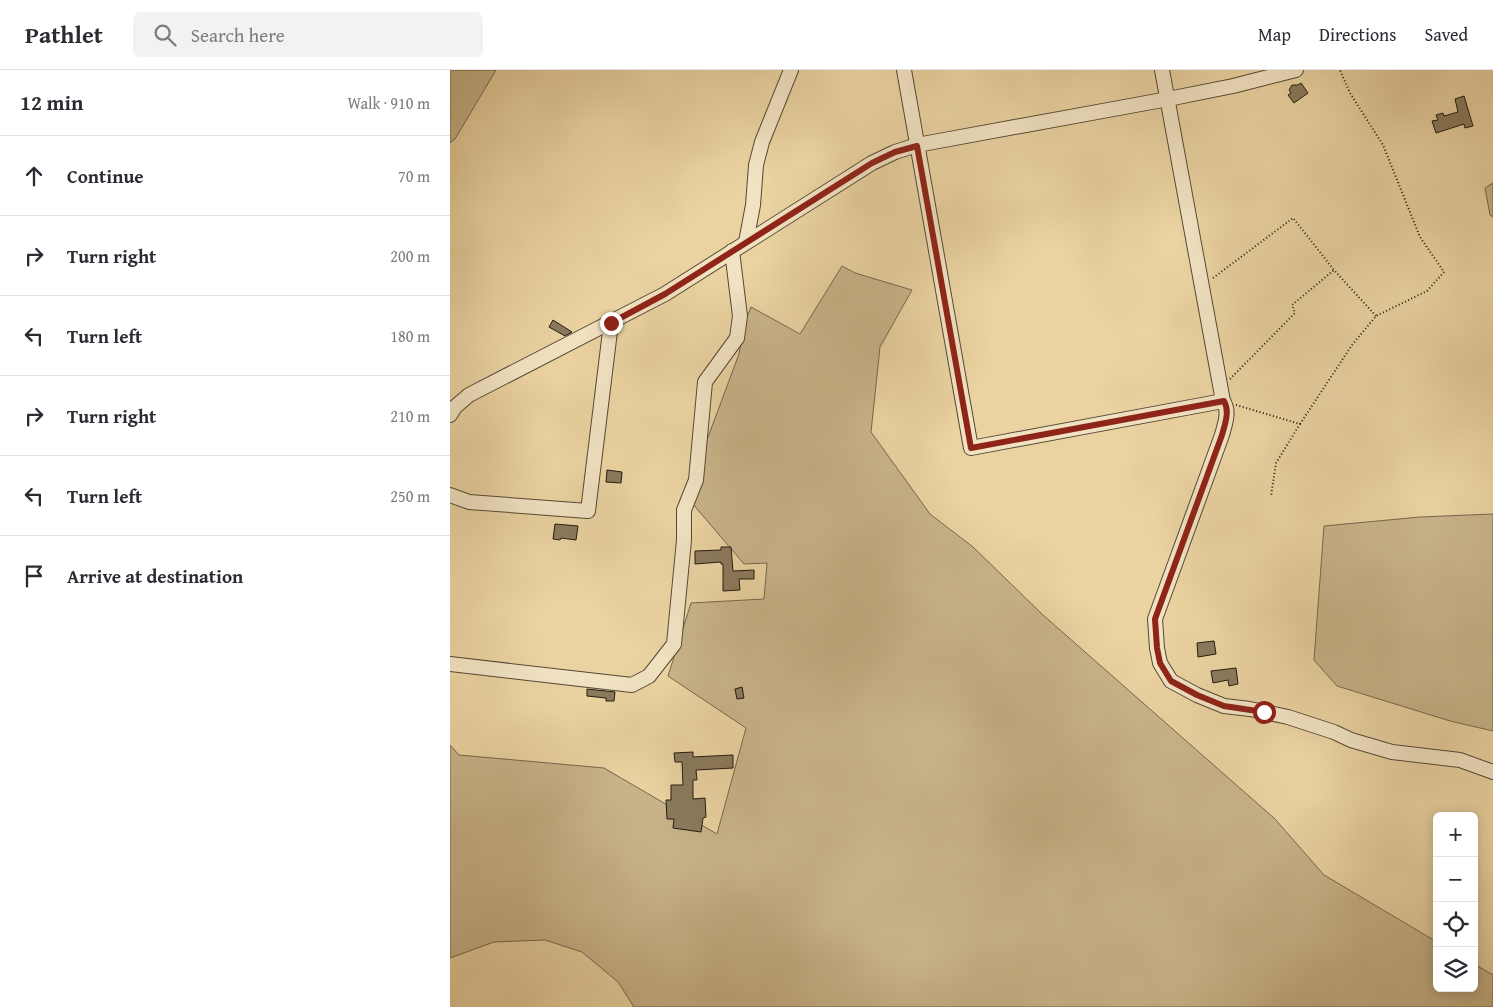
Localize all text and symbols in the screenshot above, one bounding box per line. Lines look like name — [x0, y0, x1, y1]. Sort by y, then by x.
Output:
search box — [133, 12, 483, 57]
text: Pathlet — [25, 17, 103, 52]
icon: search — [151, 21, 179, 49]
text: Search here — [191, 21, 285, 49]
text: Map — [1258, 21, 1291, 48]
text: Directions — [1319, 21, 1396, 48]
text: Saved — [1424, 21, 1468, 48]
text: 12 min — [20, 87, 83, 118]
text: Walk · 910 m — [347, 91, 430, 115]
icon: ahead — [20, 162, 48, 190]
text: Continue — [67, 162, 144, 190]
text: 70 m — [398, 164, 430, 188]
icon: right — [20, 242, 48, 270]
text: Turn right — [67, 242, 156, 270]
text: 200 m — [390, 244, 430, 268]
route end — [600, 312, 623, 335]
icon: left — [20, 322, 48, 350]
text: Turn left — [67, 322, 142, 350]
text: 180 m — [390, 324, 430, 348]
icon: right — [20, 402, 48, 430]
text: Turn right — [67, 402, 156, 430]
text: 210 m — [390, 404, 430, 428]
icon: left — [20, 482, 48, 510]
text: Turn left — [67, 482, 142, 510]
text: 250 m — [390, 484, 430, 508]
icon: arrive — [20, 562, 48, 590]
text: Arrive at destination — [67, 562, 243, 590]
route start — [1253, 701, 1276, 724]
map controls — [1433, 812, 1478, 992]
button: + — [1433, 812, 1478, 857]
button: − — [1433, 857, 1478, 902]
button: locate — [1433, 902, 1478, 947]
button: layers — [1433, 947, 1478, 992]

